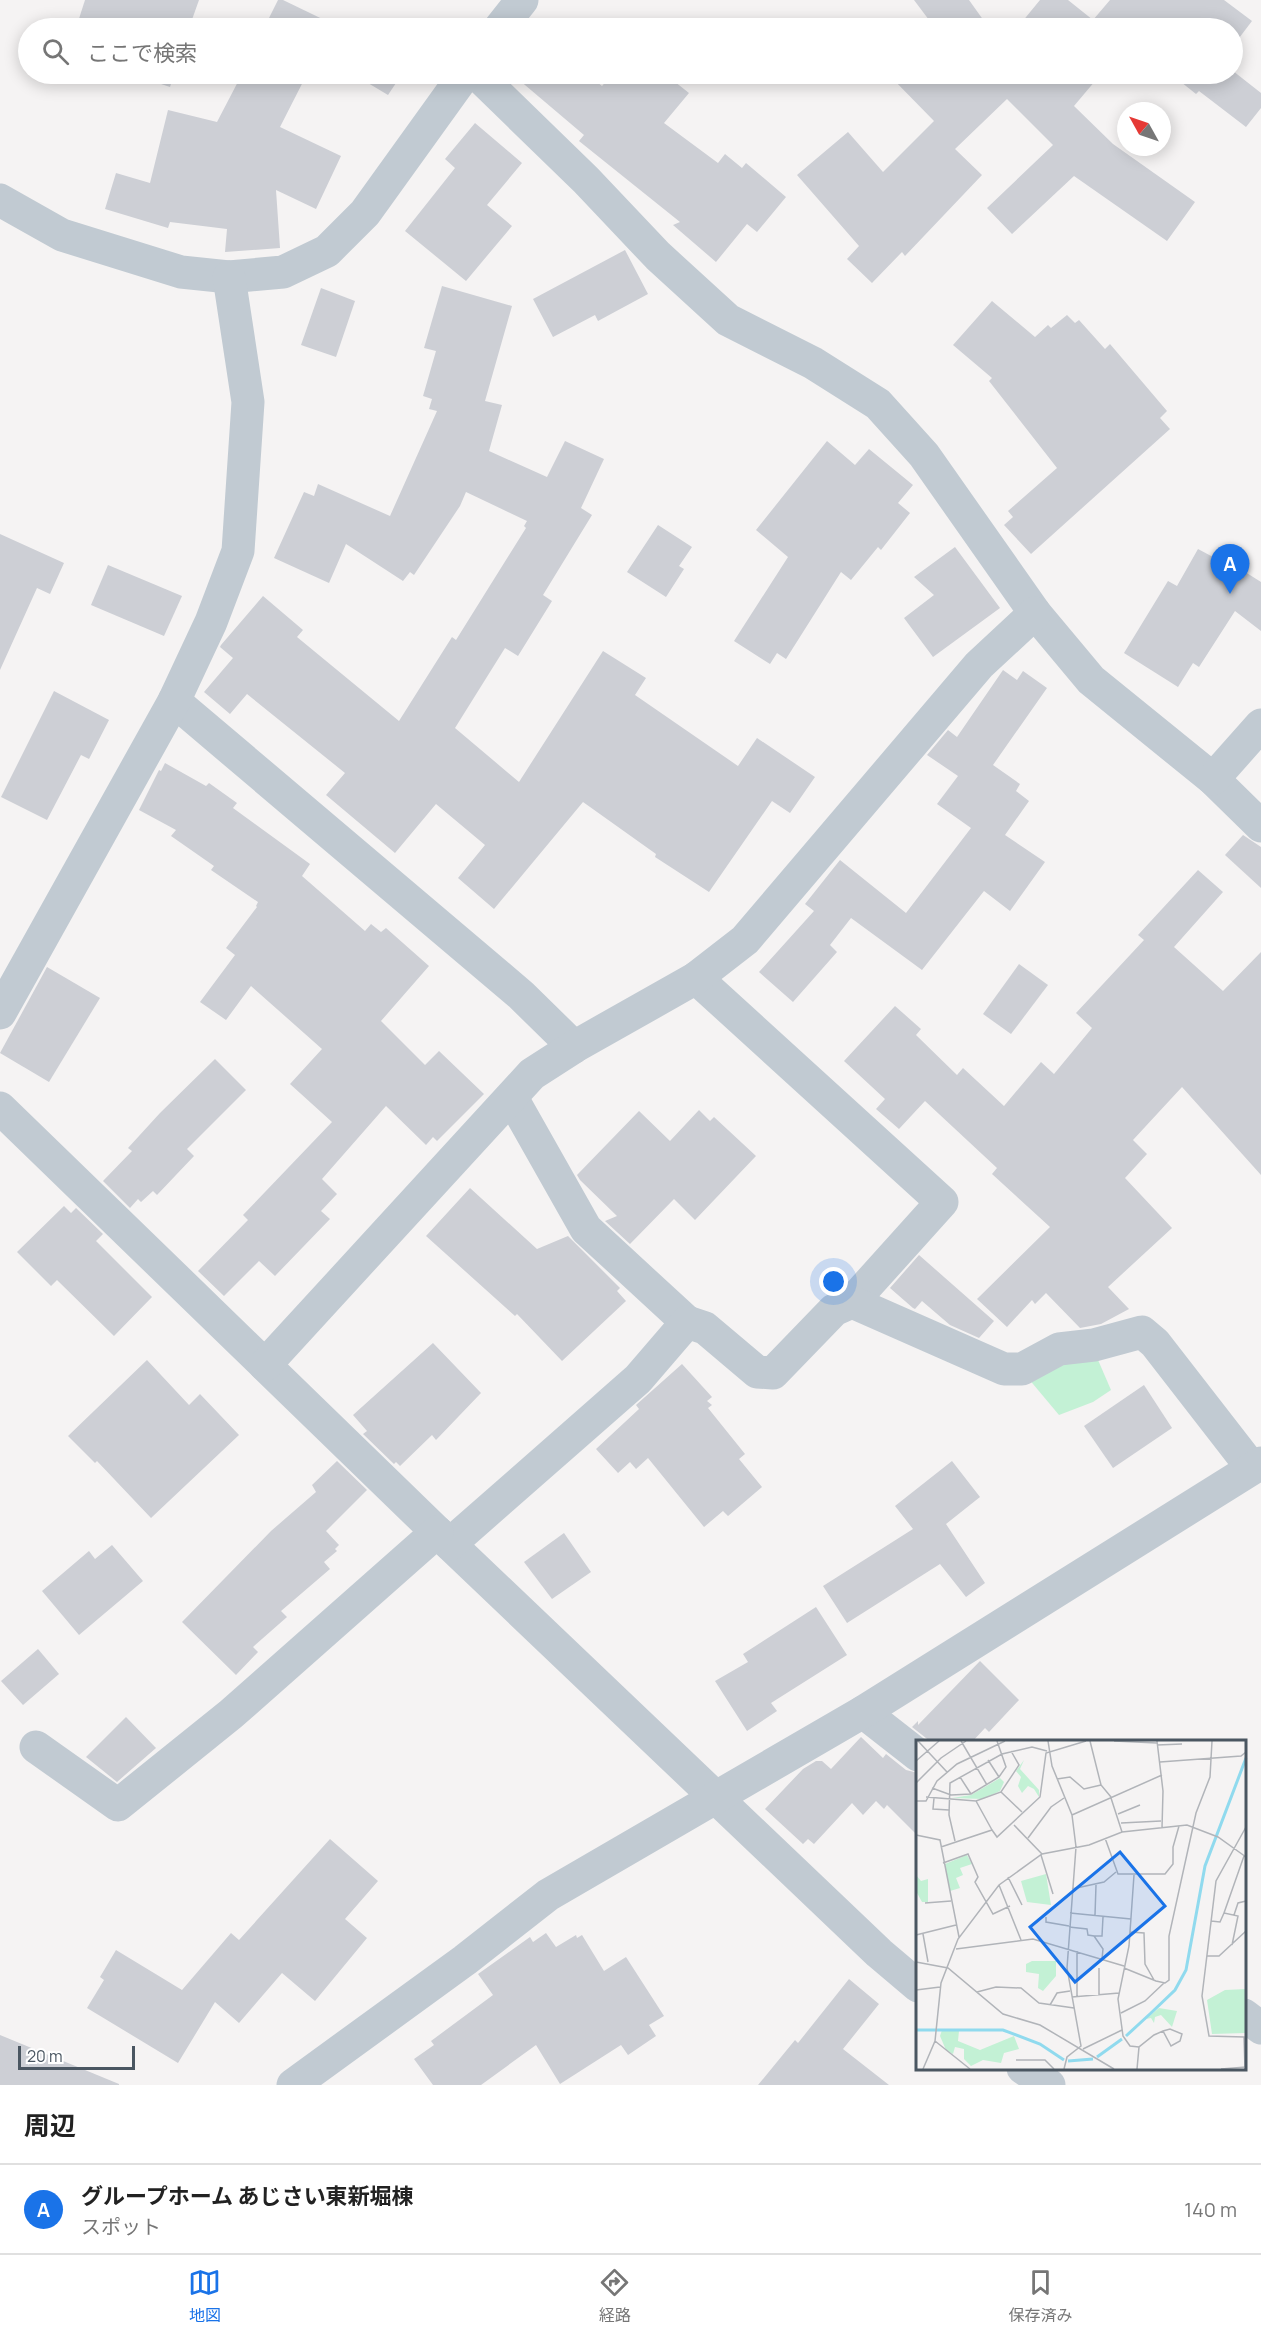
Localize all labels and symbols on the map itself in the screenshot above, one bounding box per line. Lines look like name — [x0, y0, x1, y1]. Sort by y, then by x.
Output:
north arrow — [1117, 102, 1171, 156]
pin: A — [1210, 544, 1250, 594]
your location — [819, 1267, 848, 1296]
inset map — [916, 1740, 1246, 2070]
scale bar — [18, 2043, 135, 2070]

